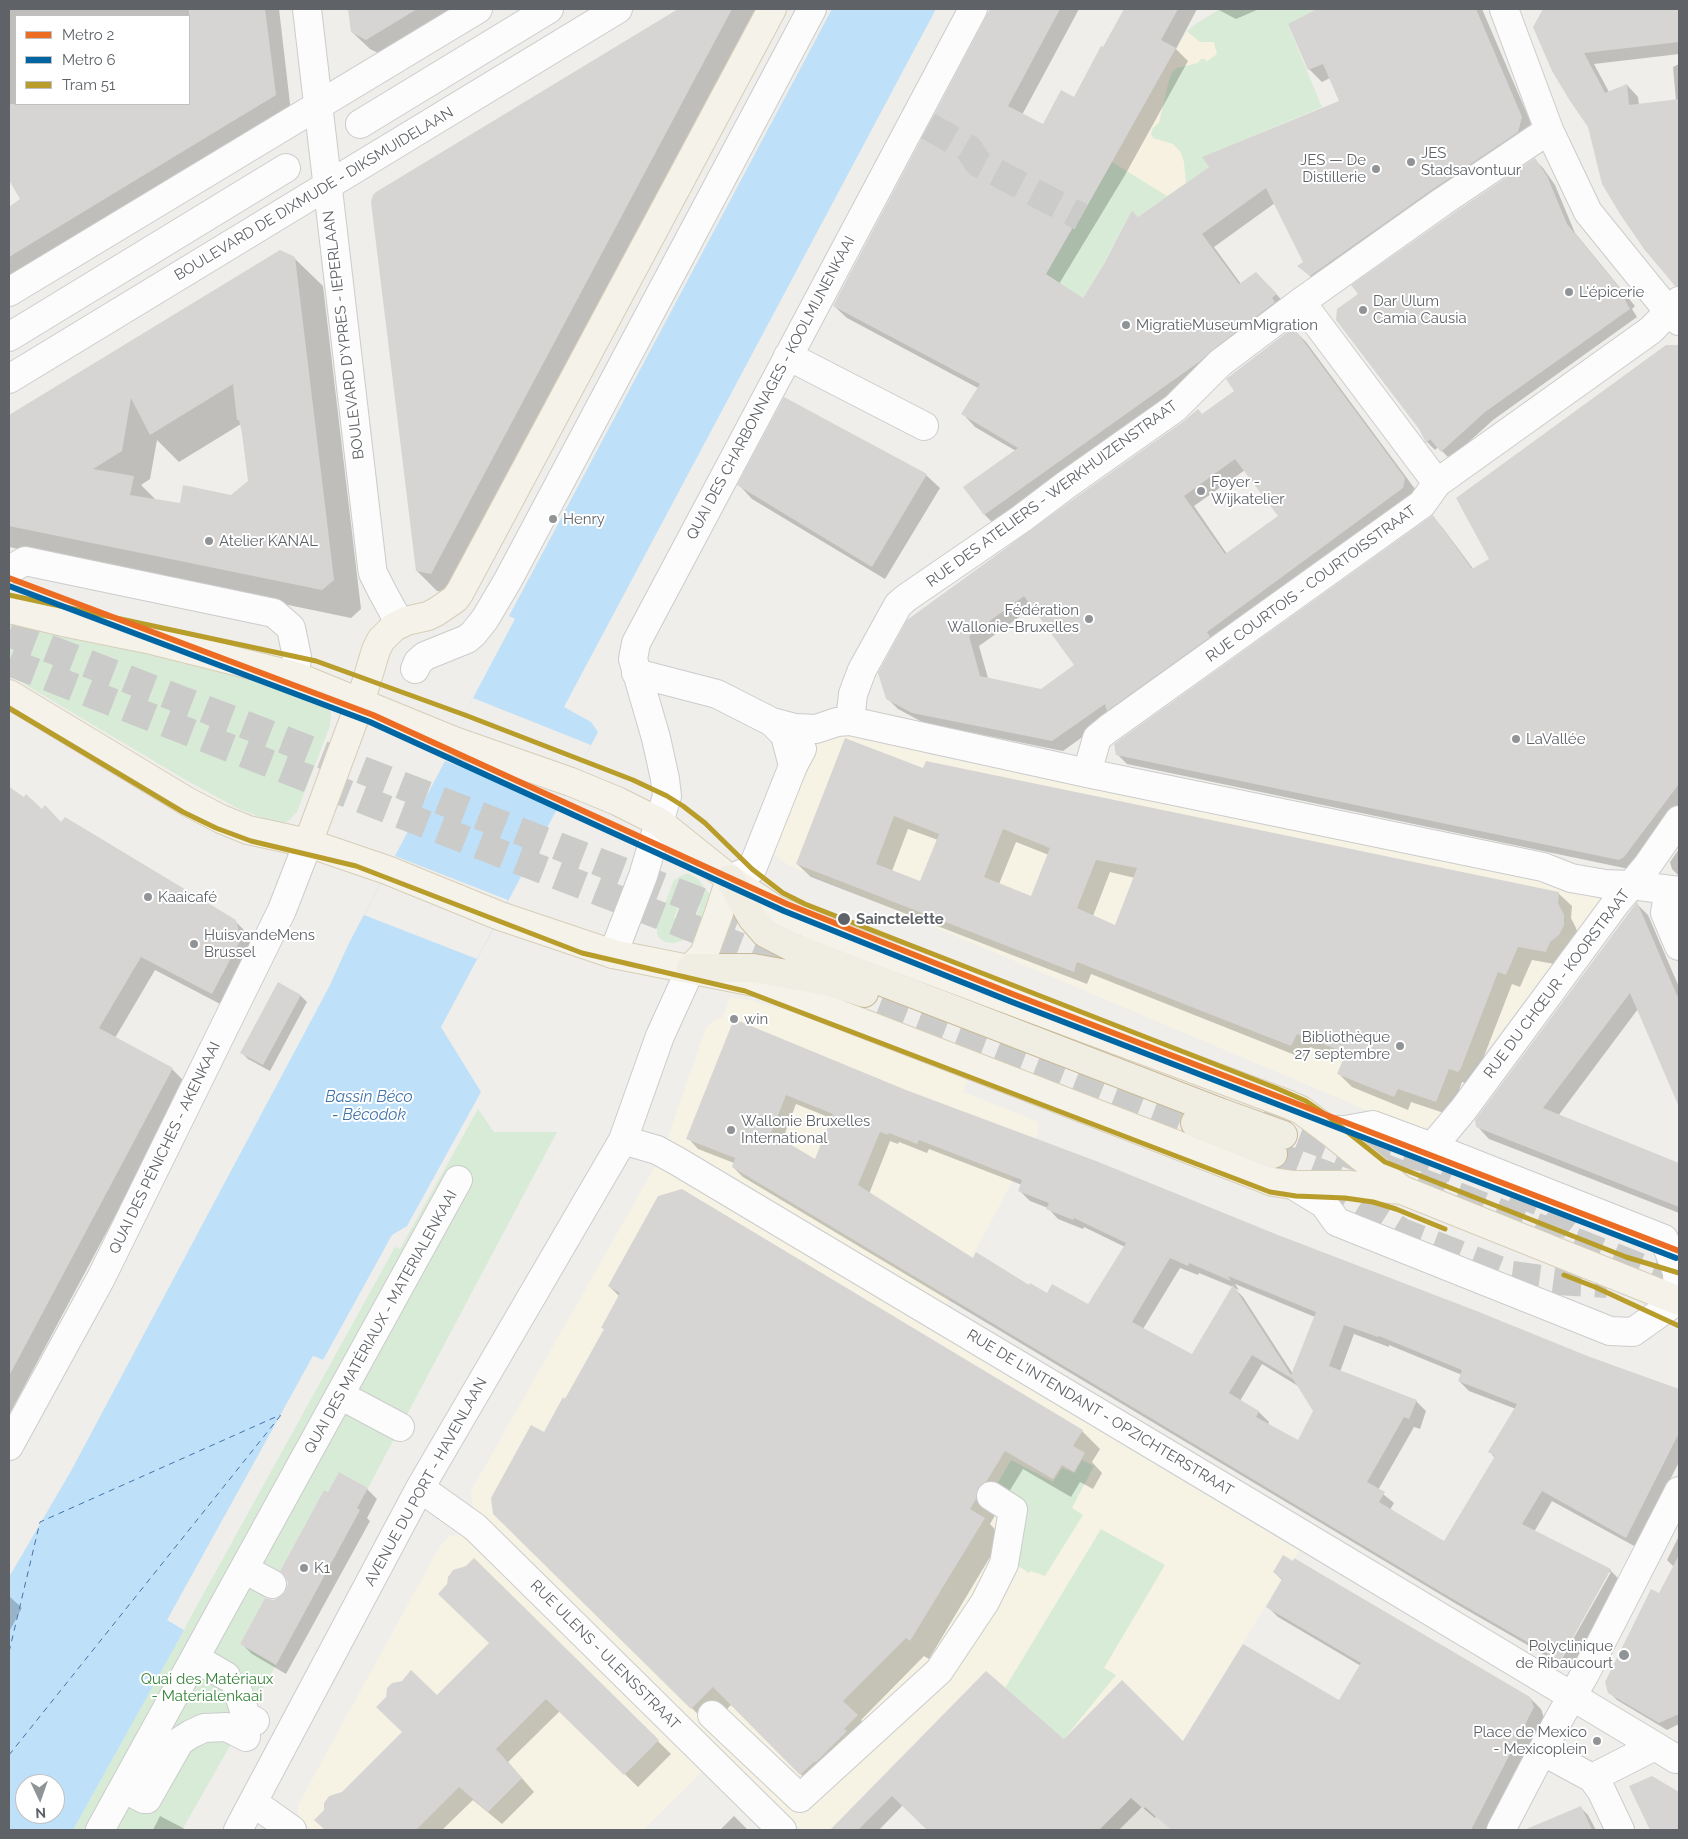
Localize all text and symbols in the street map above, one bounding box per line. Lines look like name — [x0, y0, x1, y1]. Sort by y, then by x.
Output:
legend — [15, 15, 190, 105]
text: Metro 2 — [62, 26, 114, 44]
text: Metro 6 — [62, 51, 116, 69]
text: Tram 51 — [62, 76, 115, 94]
street label: BOULEVARD DE DIXMUDE - DIKSMUIDELAAN — [171, 103, 457, 285]
place label: JES Stadsavontuur — [1421, 144, 1521, 179]
place label: JES — De Distillerie — [1300, 151, 1366, 186]
marker: JES Stadsavontuur — [1405, 156, 1417, 168]
marker: JES — De Distillerie — [1370, 163, 1382, 175]
street label: BOULEVARD D'YPRES - IEPERLAAN — [320, 209, 368, 461]
street label: QUAI DES CHARBONNAGES - KOOLMIJNENKAAI — [683, 233, 859, 543]
place label: L'épicerie — [1579, 283, 1644, 301]
marker: L'épicerie — [1563, 286, 1575, 298]
place label: Dar Ulum Camia Causia — [1373, 292, 1467, 327]
marker: Dar Ulum Camia Causia — [1357, 304, 1369, 316]
place label: MigratieMuseumMigration — [1136, 316, 1318, 334]
marker: MigratieMuseumMigration — [1120, 319, 1132, 331]
street label: RUE DES ATELIERS - WERKHUIZENSTRAAT — [923, 397, 1181, 591]
place label: Foyer - Wijkatelier — [1211, 473, 1284, 508]
marker: Foyer - Wijkatelier — [1195, 485, 1207, 497]
street label: RUE COURTOIS - COURTOISSTRAAT — [1203, 502, 1419, 666]
place label: Henry — [563, 510, 605, 528]
marker: Henry — [547, 513, 559, 525]
place label: Atelier KANAL — [219, 532, 318, 550]
marker: Atelier KANAL — [203, 535, 215, 547]
place label: Fédération Wallonie-Bruxelles — [947, 601, 1079, 636]
marker: Fédération Wallonie-Bruxelles — [1083, 613, 1095, 625]
place label: LaVallée — [1526, 730, 1585, 748]
marker: LaVallée — [1510, 733, 1522, 745]
street label: RUE DU CHŒUR - KOORSTRAAT — [1480, 886, 1634, 1082]
place label: Kaaicafé — [158, 888, 217, 906]
marker: Kaaicafé — [142, 891, 154, 903]
place label: Sainctelette — [856, 910, 944, 928]
marker: Sainctelette — [836, 911, 852, 927]
place label: HuisvandeMens Brussel — [204, 926, 315, 961]
marker: HuisvandeMens Brussel — [188, 938, 200, 950]
place label: win — [744, 1010, 768, 1028]
marker: win — [728, 1013, 740, 1025]
place label: Bibliothèque 27 septembre — [1295, 1028, 1390, 1063]
street label: QUAI DES PÉNICHES - AKENKAAI — [106, 1039, 224, 1257]
marker: Bibliothèque 27 septembre — [1394, 1040, 1406, 1052]
water label: Bassin Béco - Bécodok — [325, 1087, 413, 1125]
place label: Wallonie Bruxelles International — [741, 1112, 870, 1147]
marker: Wallonie Bruxelles International — [725, 1124, 737, 1136]
street label: QUAI DES MATÉRIAUX - MATERIALENKAAI — [301, 1187, 461, 1457]
street label: RUE DE L'INTENDANT - OPZICHTERSTRAAT — [963, 1326, 1237, 1500]
street label: AVENUE DU PORT - HAVENLAAN — [361, 1375, 491, 1589]
place label: K1 — [314, 1559, 330, 1577]
marker: K1 — [298, 1562, 310, 1574]
street label: RUE ULENS - ULENSSTRAAT — [526, 1576, 684, 1734]
place label: Polyclinique de Ribaucourt — [1515, 1637, 1613, 1672]
marker: Polyclinique de Ribaucourt — [1617, 1648, 1631, 1662]
park label: Quai des Matériaux - Materialenkaai — [141, 1670, 273, 1705]
place label: Place de Mexico - Mexicoplein — [1473, 1723, 1587, 1758]
marker: Place de Mexico - Mexicoplein — [1591, 1735, 1603, 1747]
north arrow — [15, 1774, 65, 1824]
text: N — [35, 1805, 46, 1821]

